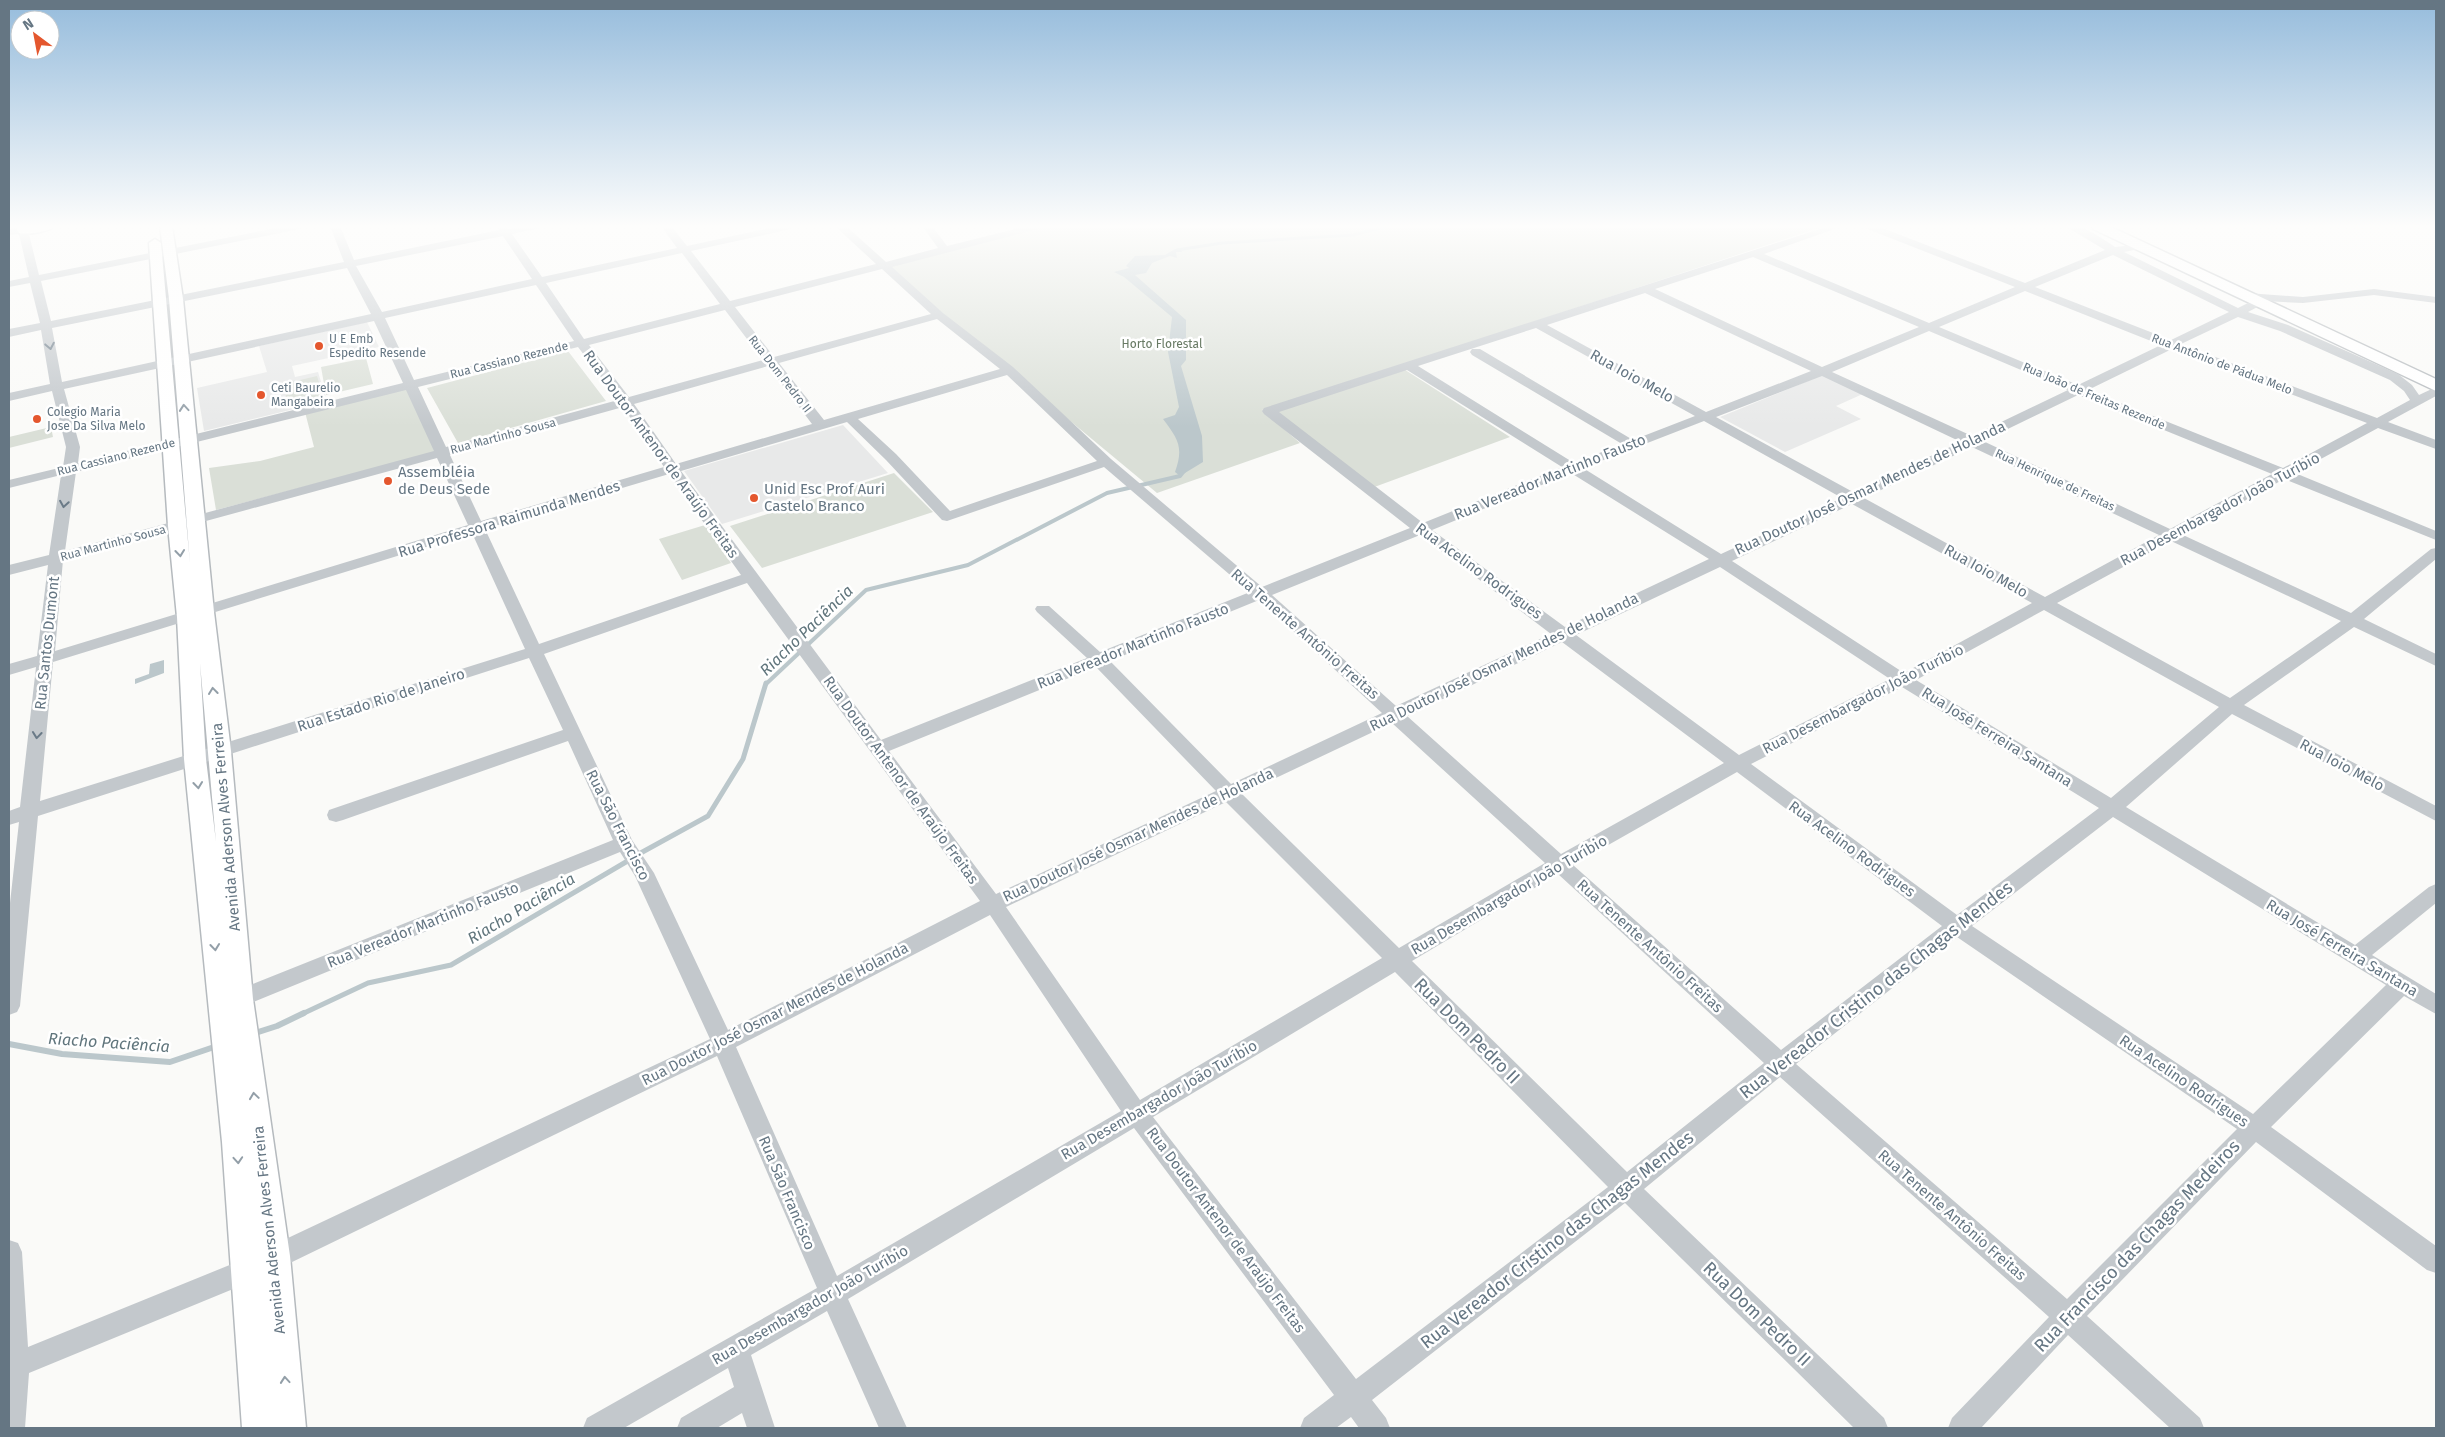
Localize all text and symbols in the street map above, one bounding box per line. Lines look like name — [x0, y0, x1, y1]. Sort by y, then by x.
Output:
north arrow — [10, 10, 60, 60]
text: N — [20, 15, 37, 34]
street label: Rua Antônio de Pádua Melo — [2150, 331, 2294, 397]
place label: U E Emb Espedito Resende — [329, 332, 426, 360]
street label: Rua Dom Pedro II — [746, 333, 814, 415]
park label: Horto Florestal — [1122, 337, 1203, 351]
street label: Rua Cassiano Rezende — [449, 339, 569, 381]
marker: U E Emb Espedito Resende — [313, 340, 325, 352]
one-way arrow — [44, 341, 54, 350]
street label: Rua Ioio Melo — [1587, 346, 1677, 406]
street label: Rua Doutor Antenor de Araújo Freitas — [579, 347, 743, 561]
street label: Rua João de Freitas Rezende — [2021, 360, 2167, 432]
place label: Ceti Baurelio Mangabeira — [271, 381, 340, 409]
marker: Ceti Baurelio Mangabeira — [255, 389, 267, 401]
one-way arrow — [179, 403, 190, 411]
place label: Colegio Maria Jose Da Silva Melo — [47, 405, 145, 433]
marker: Colegio Maria Jose Da Silva Melo — [31, 413, 43, 425]
street label: Rua Martinho Sousa — [449, 415, 557, 457]
street label: Rua Doutor José Osmar Mendes de Holanda — [1732, 417, 2008, 559]
street label: Rua Vereador Martinho Fausto — [1452, 430, 1648, 524]
street label: Rua Cassiano Rezende — [56, 436, 176, 478]
street label: Rua Henrique de Freitas — [1993, 446, 2117, 514]
street label: Rua Desembargador João Turíbio — [2117, 449, 2323, 569]
place label: Assembléia de Deus Sede — [398, 463, 490, 498]
marker: Assembléia de Deus Sede — [382, 475, 394, 487]
street label: Rua Professora Raimunda Mendes — [396, 477, 622, 561]
place label: Unid Esc Prof Auri Castelo Branco — [764, 480, 885, 515]
marker: Unid Esc Prof Auri Castelo Branco — [748, 492, 760, 504]
one-way arrow — [59, 501, 70, 509]
street label: Rua Acelino Rodrigues — [1412, 519, 1546, 623]
street label: Rua Martinho Sousa — [59, 522, 167, 564]
street label: Rua Ioio Melo — [1941, 541, 2031, 601]
one-way arrow — [174, 550, 185, 558]
street label: Rua Tenente Antônio Freitas — [1227, 565, 1383, 703]
street label: Rua Santos Dumont — [31, 575, 63, 711]
water label: Riacho Paciência — [756, 581, 857, 680]
street label: Rua Doutor José Osmar Mendes de Holanda — [1367, 589, 1641, 735]
street label: Rua Vereador Martinho Fausto — [1035, 599, 1231, 693]
street label: Rua Desembargador João Turíbio — [1759, 640, 1967, 758]
street label: Rua Estado Rio de Janeiro — [295, 664, 467, 736]
street label: Rua Doutor Antenor de Araújo Freitas — [819, 673, 983, 887]
street label: Rua José Ferreira Santana — [1918, 683, 2076, 791]
one-way arrow — [208, 687, 219, 695]
street label: Avenida Aderson Alves Ferreira — [208, 722, 244, 932]
one-way arrow — [32, 731, 43, 739]
street label: Rua Ioio Melo — [2297, 735, 2387, 795]
street label: Rua Doutor José Osmar Mendes de Holanda — [1000, 764, 1276, 906]
street label: Rua São Francisco — [582, 767, 654, 883]
one-way arrow — [192, 781, 203, 789]
street label: Rua Acelino Rodrigues — [1785, 797, 1919, 901]
street label: Rua Desembargador João Turíbio — [1408, 831, 1610, 959]
water label: Riacho Paciência — [464, 869, 578, 948]
street label: Rua Tenente Antônio Freitas — [1573, 876, 1727, 1016]
street label: Rua Vereador Cristino das Chagas Mendes — [1735, 877, 2017, 1103]
street label: Rua Vereador Martinho Fausto — [325, 878, 521, 972]
street label: Rua José Ferreira Santana — [2263, 895, 2421, 1001]
street label: Rua Doutor José Osmar Mendes de Holanda — [639, 939, 911, 1089]
one-way arrow — [209, 943, 220, 951]
street label: Rua Dom Pedro II — [1409, 973, 1525, 1089]
water label: Riacho Paciência — [47, 1029, 170, 1056]
street label: Rua Acelino Rodrigues — [2116, 1031, 2252, 1131]
street label: Rua Desembargador João Turíbio — [1058, 1036, 1260, 1164]
one-way arrow — [249, 1092, 260, 1100]
street label: Rua Doutor Antenor de Araújo Freitas — [1143, 1124, 1309, 1336]
street label: Avenida Aderson Alves Ferreira — [249, 1125, 289, 1335]
street label: Rua Vereador Cristino das Chagas Mendes — [1416, 1127, 1698, 1353]
street label: Rua São Francisco — [755, 1133, 819, 1253]
street label: Rua Francisco das Chagas Medeiros — [2030, 1135, 2244, 1357]
street label: Rua Tenente Antônio Freitas — [1874, 1146, 2030, 1284]
one-way arrow — [232, 1157, 243, 1165]
street label: Rua Desembargador João Turíbio — [709, 1241, 911, 1369]
street label: Rua Dom Pedro II — [1699, 1257, 1815, 1371]
one-way arrow — [279, 1375, 290, 1383]

